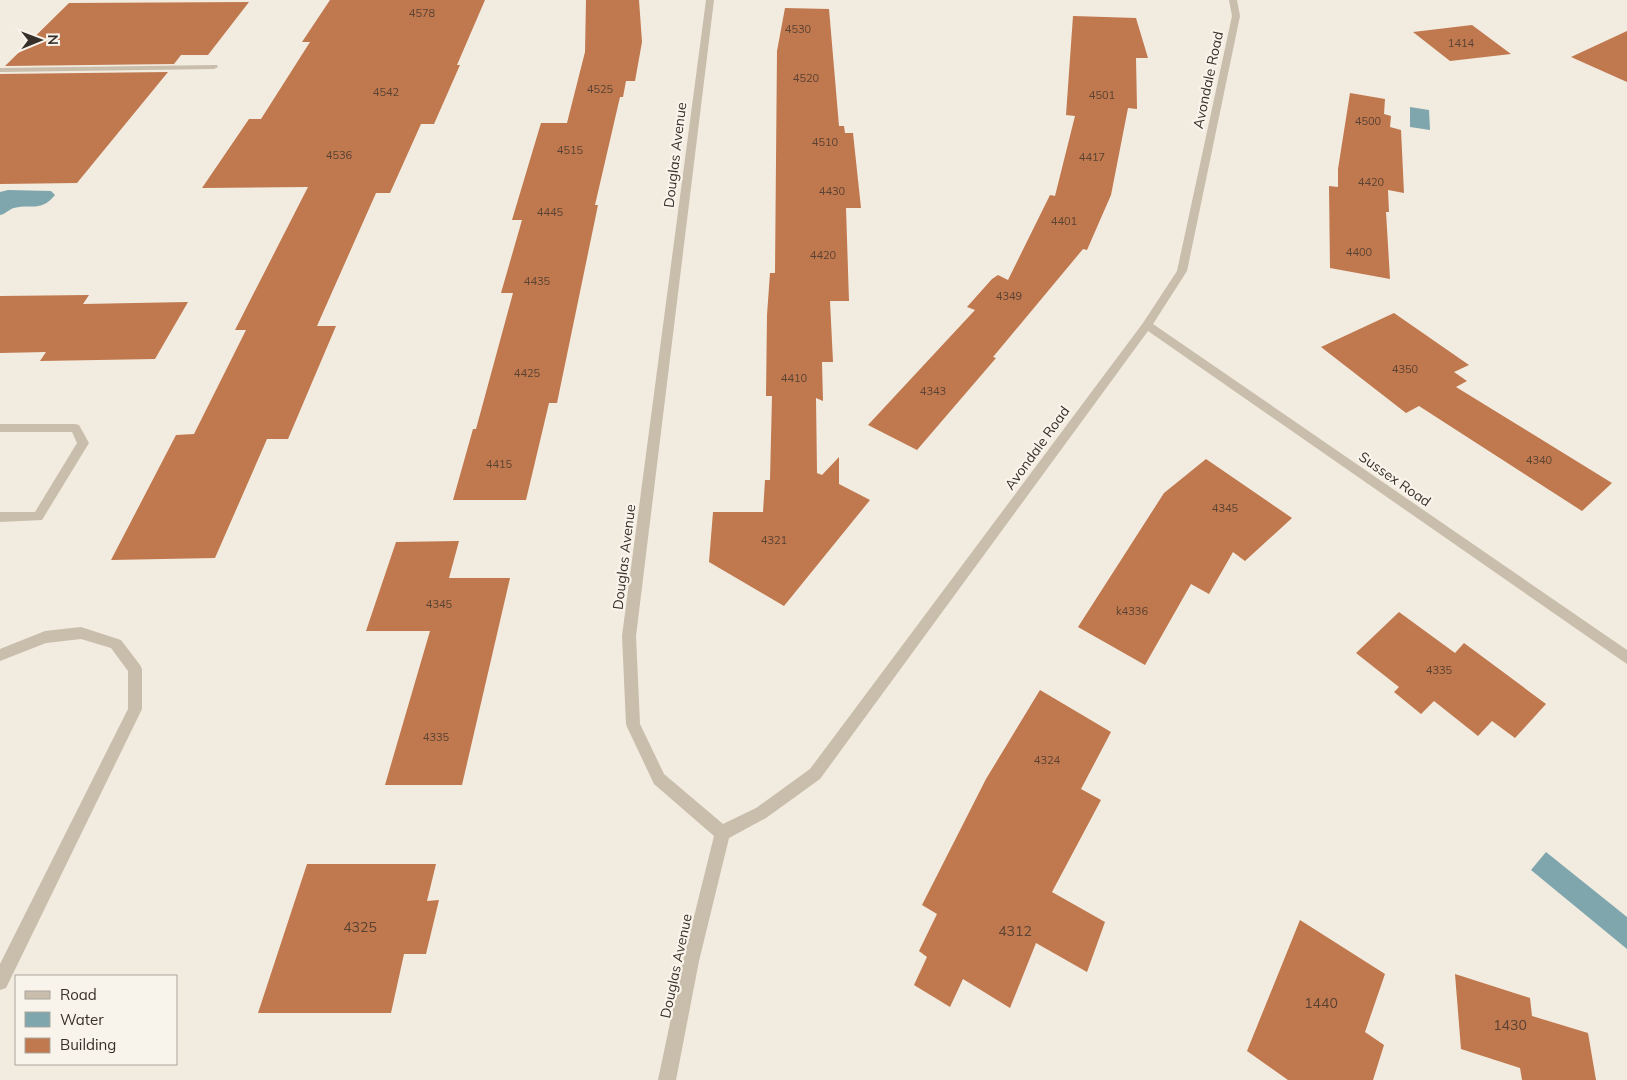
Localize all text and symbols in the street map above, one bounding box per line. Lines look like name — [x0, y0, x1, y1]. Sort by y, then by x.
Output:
house number: 4578 — [409, 6, 436, 20]
north arrow — [15, 15, 65, 65]
house number: 4530 — [785, 22, 812, 36]
street label: Avondale Road — [1189, 30, 1227, 130]
text: N — [44, 34, 62, 45]
house number: 1414 — [1448, 36, 1475, 50]
house number: 4520 — [793, 71, 820, 85]
house number: 4525 — [587, 82, 614, 96]
house number: 4542 — [373, 85, 400, 99]
house number: 4501 — [1089, 88, 1115, 102]
street label: Douglas Avenue — [660, 101, 690, 209]
house number: 4500 — [1355, 114, 1382, 128]
house number: 4510 — [812, 135, 839, 149]
house number: 4515 — [557, 143, 584, 157]
house number: 4536 — [326, 148, 353, 162]
house number: 4417 — [1079, 150, 1105, 164]
house number: 4420 — [1358, 175, 1385, 189]
house number: 4430 — [819, 184, 846, 198]
house number: 4445 — [537, 205, 564, 219]
house number: 4401 — [1051, 214, 1077, 228]
house number: 4400 — [1346, 245, 1373, 259]
house number: 4420 — [810, 248, 837, 262]
house number: 4435 — [524, 274, 551, 288]
house number: 4349 — [996, 289, 1022, 303]
house number: 4350 — [1392, 362, 1419, 376]
house number: 4425 — [514, 366, 541, 380]
house number: 4410 — [781, 371, 808, 385]
house number: 4343 — [920, 384, 946, 398]
street label: Avondale Road — [1001, 403, 1073, 493]
street label: Sussex Road — [1356, 448, 1434, 510]
house number: 4340 — [1526, 453, 1553, 467]
house number: 4415 — [486, 457, 513, 471]
house number: 4345 — [1212, 501, 1239, 515]
street label: Douglas Avenue — [609, 503, 639, 611]
house number: 4321 — [761, 533, 787, 547]
house number: 4345 — [426, 597, 453, 611]
house number: k4336 — [1116, 604, 1148, 618]
house number: 4335 — [1426, 663, 1453, 677]
house number: 4335 — [423, 730, 450, 744]
house number: 4324 — [1034, 753, 1061, 767]
street label: Douglas Avenue — [656, 912, 696, 1020]
house number: 4325 — [343, 918, 377, 936]
house number: 4312 — [998, 922, 1032, 940]
legend — [15, 975, 178, 1065]
text: Road — [60, 985, 97, 1004]
house number: 1440 — [1304, 994, 1338, 1012]
text: Water — [60, 1010, 104, 1029]
house number: 1430 — [1493, 1016, 1527, 1034]
text: Building — [60, 1035, 116, 1054]

